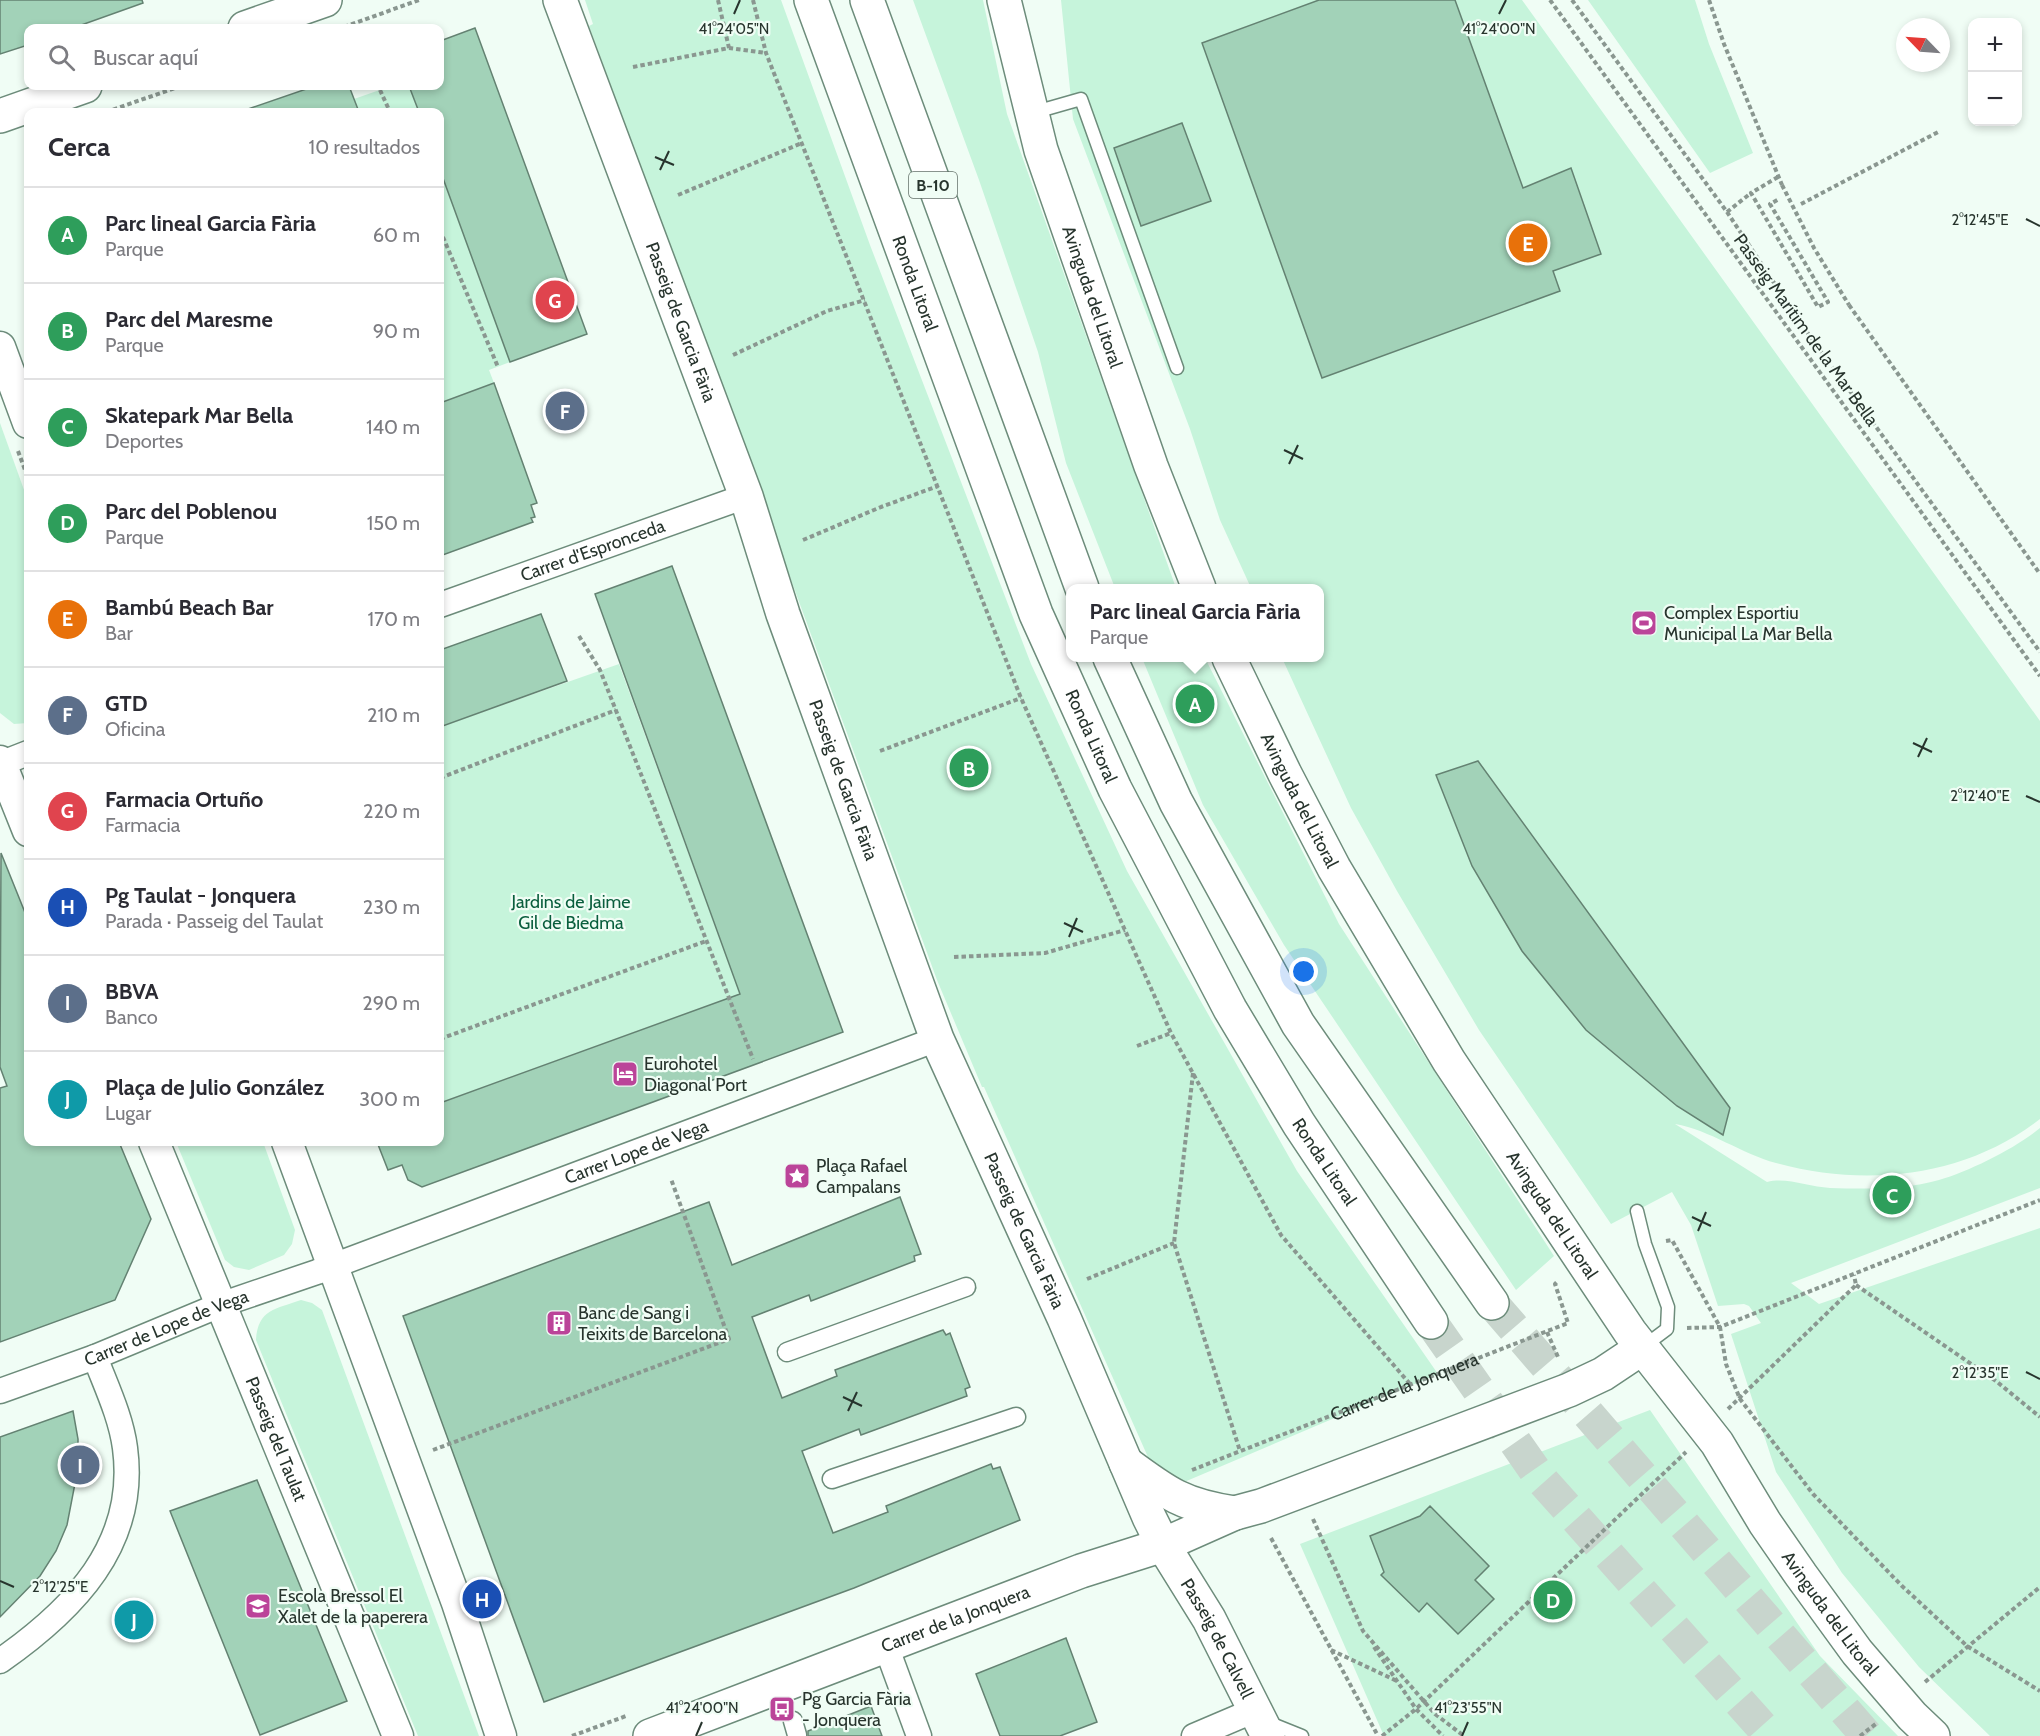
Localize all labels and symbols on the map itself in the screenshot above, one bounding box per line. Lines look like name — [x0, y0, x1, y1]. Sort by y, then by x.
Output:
north arrow — [1896, 18, 1950, 72]
text: 41°24'05"N — [699, 20, 769, 38]
text: 41°24'00"N — [1462, 20, 1536, 38]
road number: B-10 — [909, 172, 957, 198]
text: 2°12'45"E — [1951, 211, 2009, 229]
pin: E — [1508, 220, 1547, 266]
street label: Avinguda del Litoral — [1057, 223, 1127, 372]
street label: Passeig Marítim de la Mar Bella — [1729, 230, 1883, 431]
street label: Ronda Litoral — [887, 233, 943, 335]
street label: Passeig de Garcia Fària — [641, 239, 721, 405]
pin: G — [536, 278, 574, 322]
pin: F — [546, 388, 584, 434]
street label: Carrer d'Espronceda — [517, 515, 668, 586]
place label: Complex Esportiu Municipal La Mar Bella — [1664, 602, 1833, 645]
sports icon: Complex Esportiu Municipal La Mar Bella — [1629, 608, 1659, 638]
pin: A — [1176, 682, 1214, 726]
street label: Ronda Litoral — [1060, 686, 1122, 787]
street label: Passeig de Garcia Fària — [804, 697, 882, 864]
street label: Avinguda del Litoral — [1256, 729, 1344, 873]
pin: B — [950, 746, 988, 790]
text: 2°12'40"E — [1950, 787, 2010, 805]
park label: Jardins de Jaime Gil de Biedma — [511, 891, 631, 934]
your location — [1289, 957, 1318, 986]
place label: Eurohotel Diagonal Port — [644, 1053, 747, 1096]
hotel icon: Eurohotel Diagonal Port — [610, 1059, 640, 1089]
street label: Ronda Litoral — [1287, 1114, 1362, 1211]
street label: Carrer Lope de Vega — [561, 1115, 712, 1189]
street label: Avinguda del Litoral — [1501, 1147, 1603, 1284]
street label: Passeig de Garcia Fària — [979, 1149, 1069, 1312]
place label: Plaça Rafael Campalans — [816, 1155, 908, 1198]
place icon: Plaça Rafael Campalans — [782, 1161, 812, 1191]
pin: C — [1872, 1172, 1912, 1218]
street label: Carrer de Lope de Vega — [81, 1285, 252, 1371]
place label: Banc de Sang i Teixits de Barcelona — [578, 1302, 728, 1345]
building icon: Banc de Sang i Teixits de Barcelona — [544, 1308, 574, 1338]
street label: Carrer de la Jonquera — [1327, 1348, 1482, 1426]
text: 2°12'35"E — [1952, 1364, 2008, 1382]
street label: Passeig del Taulat — [241, 1373, 311, 1504]
pin: I — [60, 1442, 100, 1488]
street label: Avinguda del Litoral — [1777, 1547, 1884, 1681]
street label: Passeig de Calvell — [1176, 1575, 1259, 1703]
pin: H — [462, 1576, 502, 1622]
text: 2°12'25"E — [32, 1578, 88, 1596]
pin: D — [1534, 1578, 1572, 1622]
street label: Carrer de la Jonquera — [878, 1581, 1033, 1657]
place label: Escola Bressol El Xalet de la paperera — [278, 1585, 428, 1628]
school or university icon: Escola Bressol El Xalet de la paperera — [243, 1591, 273, 1621]
pin: J — [114, 1598, 154, 1642]
place label: Pg Garcia Fària - Jonquera — [802, 1688, 912, 1731]
bus stop icon: Pg Garcia Fària - Jonquera — [767, 1694, 797, 1724]
text: 41°24'00"N — [665, 1699, 739, 1717]
text: 41°23'55"N — [1434, 1699, 1502, 1717]

